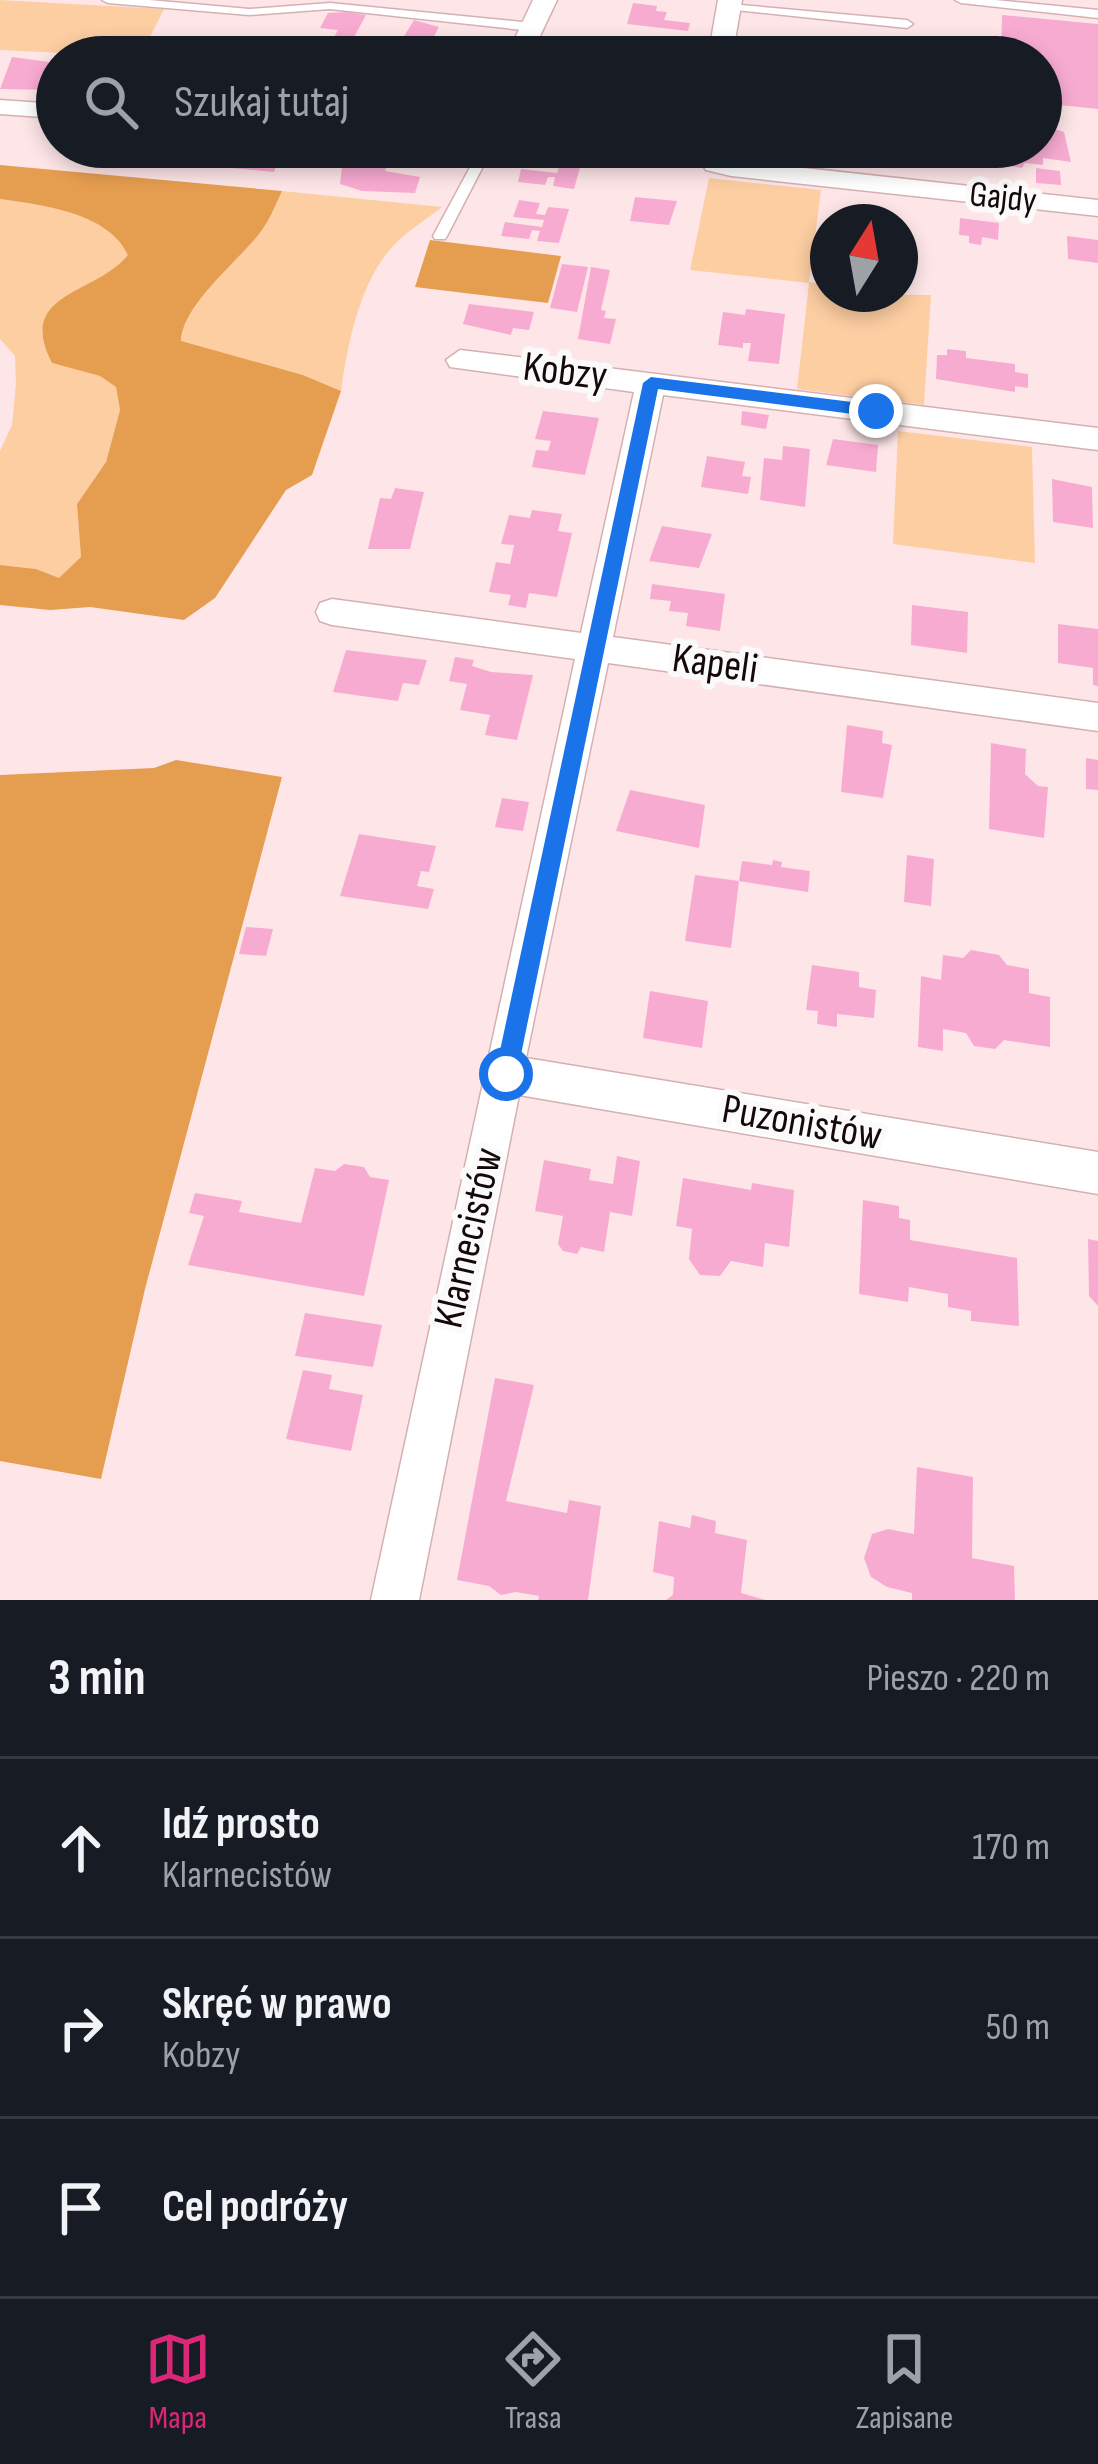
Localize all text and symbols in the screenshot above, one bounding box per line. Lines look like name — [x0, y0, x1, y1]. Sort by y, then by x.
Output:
search box — [36, 36, 1062, 168]
icon: search — [78, 69, 144, 135]
text: Szukaj tutaj — [174, 75, 349, 130]
street label: Gajdy — [967, 173, 1039, 223]
north arrow — [810, 204, 918, 312]
street label: Kobzy — [520, 342, 610, 402]
route end — [849, 384, 903, 438]
street label: Kapeli — [669, 633, 761, 695]
route start — [479, 1047, 533, 1101]
street label: Puzonistów — [718, 1084, 886, 1162]
street label: Klarnecistów — [424, 1143, 514, 1333]
text: 3 min — [48, 1648, 146, 1709]
text: Pieszo · 220 m — [867, 1655, 1050, 1702]
text: Idź prosto — [162, 1797, 320, 1852]
icon: ahead — [48, 1815, 114, 1881]
text: 170 m — [972, 1824, 1050, 1871]
text: Klarnecistów — [162, 1852, 332, 1899]
text: Skręć w prawo — [162, 1977, 392, 2032]
icon: right — [48, 1995, 114, 2061]
text: 50 m — [986, 2004, 1050, 2051]
text: Kobzy — [162, 2032, 240, 2079]
icon: arrive — [48, 2175, 114, 2241]
text: Cel podróży — [162, 2180, 348, 2235]
tab: Mapa — [145, 2326, 211, 2438]
tab: Trasa — [500, 2326, 566, 2438]
tab: Zapisane — [856, 2326, 953, 2438]

